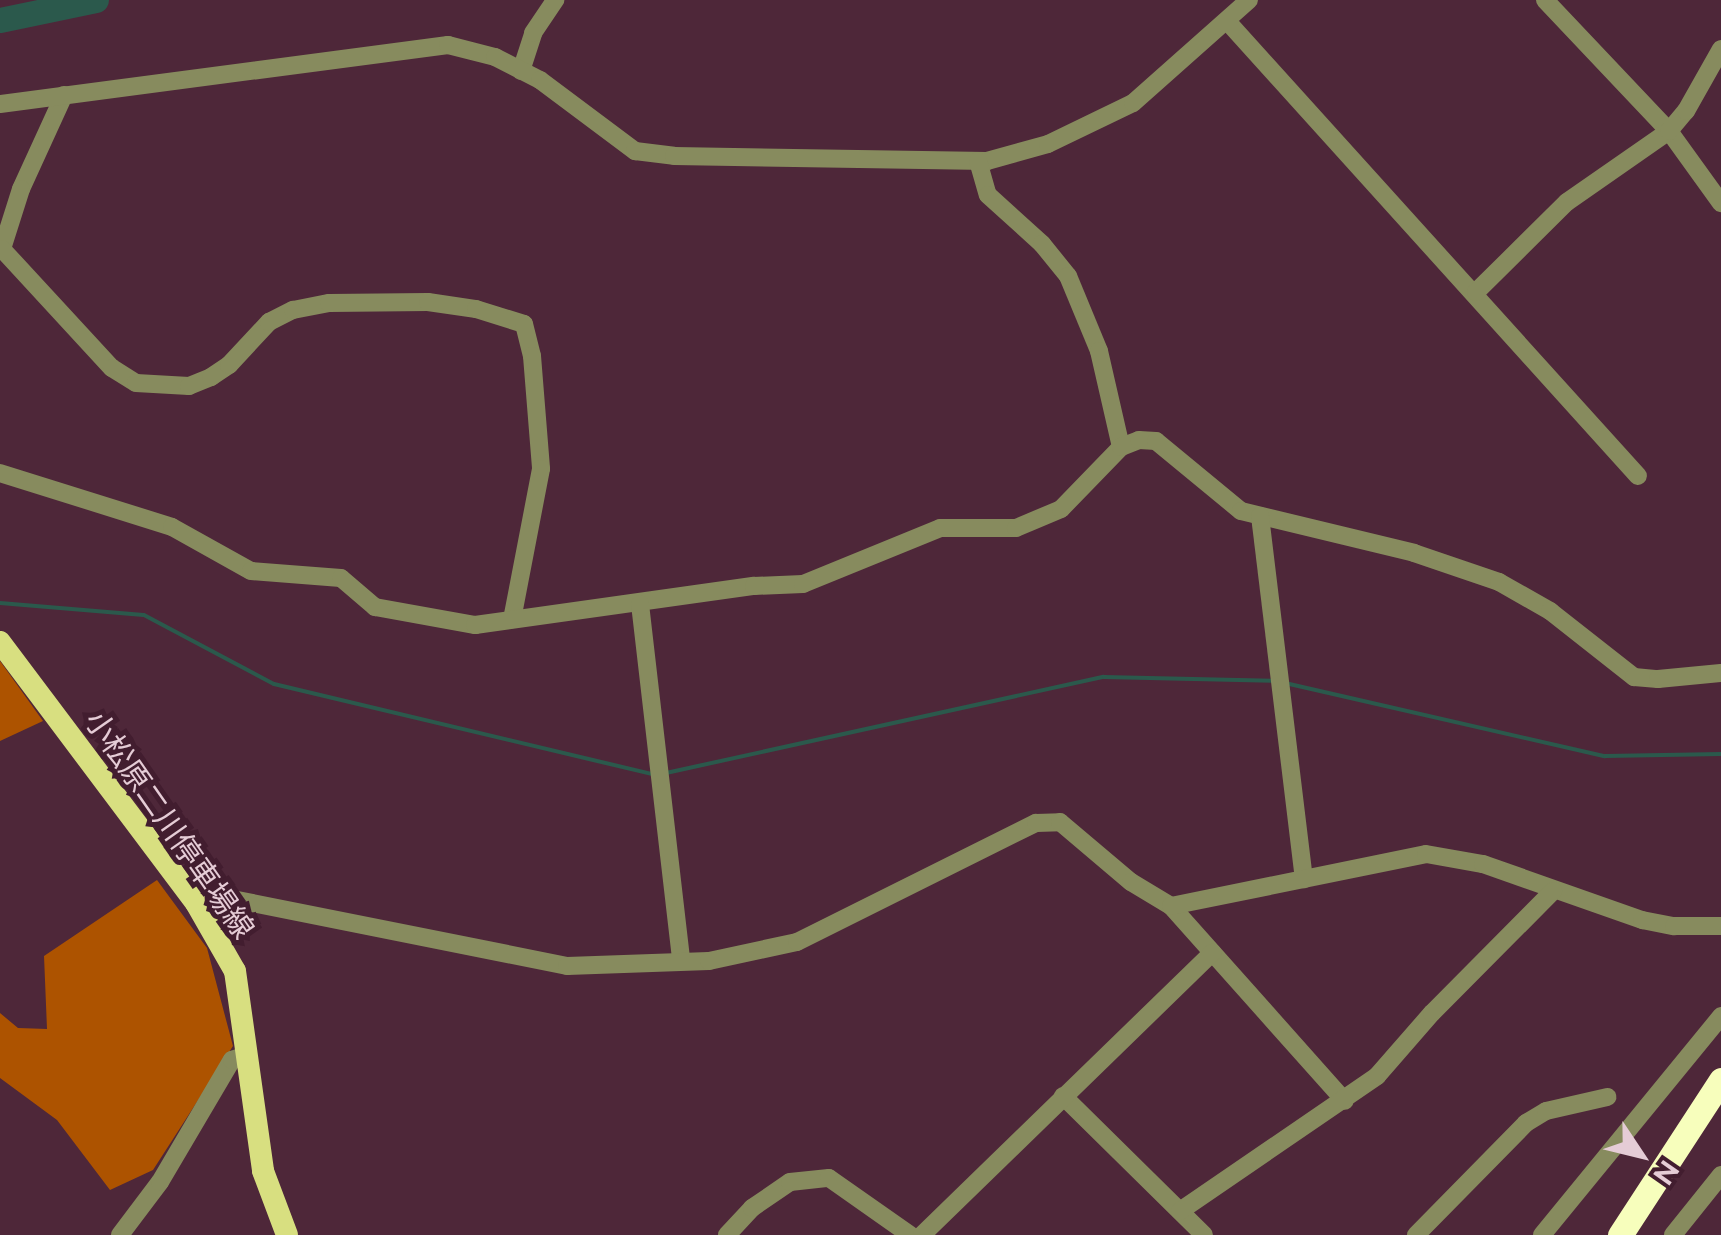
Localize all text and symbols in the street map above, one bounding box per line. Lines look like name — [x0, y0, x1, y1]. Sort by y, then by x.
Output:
street label: 小松原二川停車場線 — [77, 704, 261, 946]
north arrow — [1591, 1105, 1691, 1205]
text: N — [1646, 1154, 1686, 1191]

